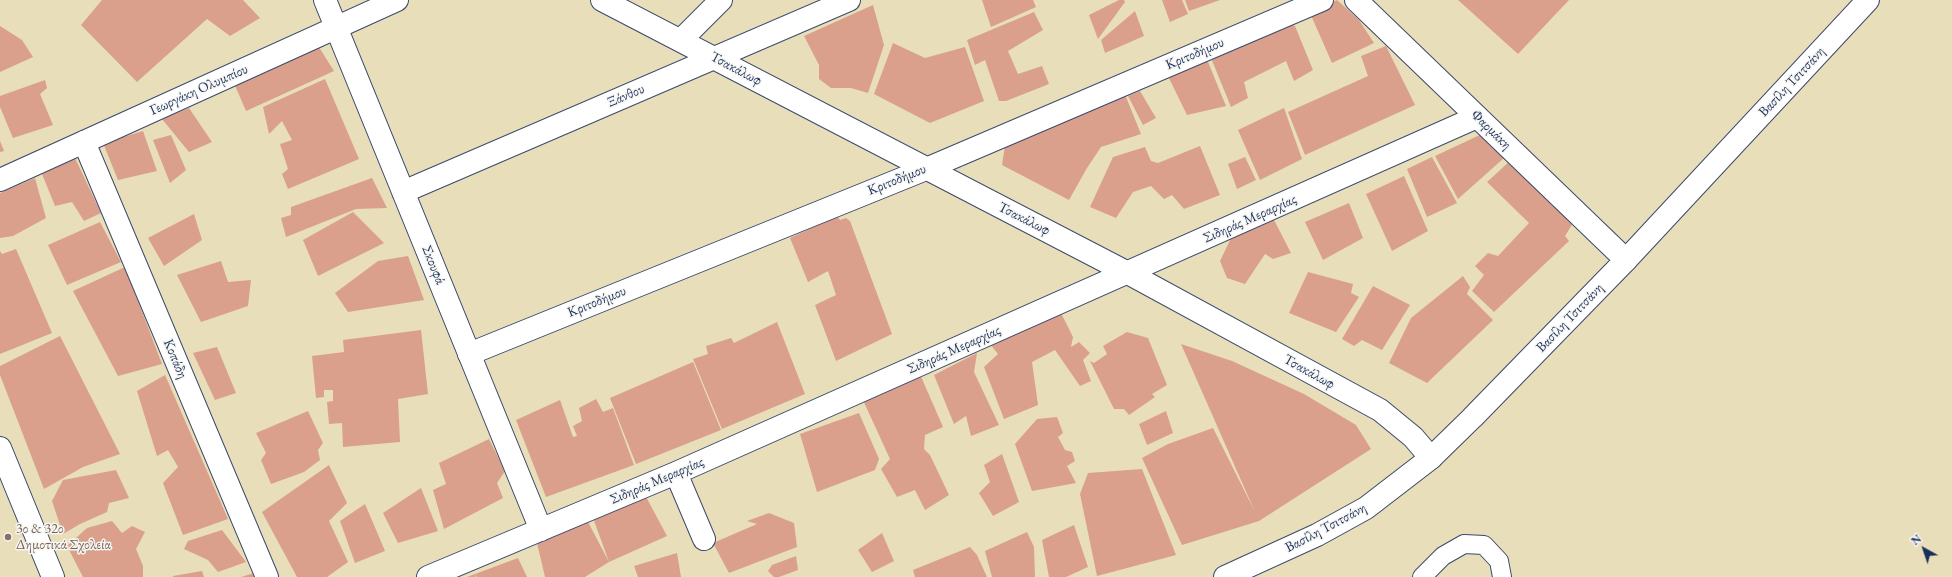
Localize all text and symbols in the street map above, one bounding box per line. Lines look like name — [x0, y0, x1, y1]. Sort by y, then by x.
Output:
street label: Κριτοδήμου — [1163, 34, 1227, 74]
street label: Βασίλη Τσιτσάνη — [1755, 44, 1829, 120]
street label: Τσακάλωφ — [707, 48, 765, 90]
street label: Γεωργάκη Ολυμπίου — [147, 61, 251, 119]
street label: Ξάνθου — [605, 81, 647, 111]
street label: Φαρμάκη — [1467, 107, 1515, 153]
street label: Κριτοδήμου — [865, 161, 929, 199]
street label: Σιδηράς Μεραρχίας — [1201, 191, 1299, 247]
street label: Τσακάλωφ — [995, 199, 1053, 239]
street label: Σκουφά — [418, 243, 448, 287]
street label: Βασίλη Τσιτσάνη — [1533, 280, 1607, 356]
street label: Κριτοδήμου — [565, 283, 629, 321]
street label: Σιδηράς Μεραρχίας — [905, 322, 1003, 378]
street label: Κοπάδη — [159, 337, 191, 381]
street label: Τσακάλωφ — [1280, 351, 1338, 393]
street label: Σιδηράς Μεραρχίας — [608, 454, 706, 508]
street label: Βασίλη Τσιτσάνη — [1283, 500, 1369, 556]
place label: 3ο & 32ο Δημοτικά Σχολεία — [16, 521, 111, 554]
north arrow — [1904, 529, 1944, 569]
marker: 3ο & 32ο Δημοτικά Σχολεία — [3, 532, 13, 542]
text: N — [1908, 532, 1924, 548]

